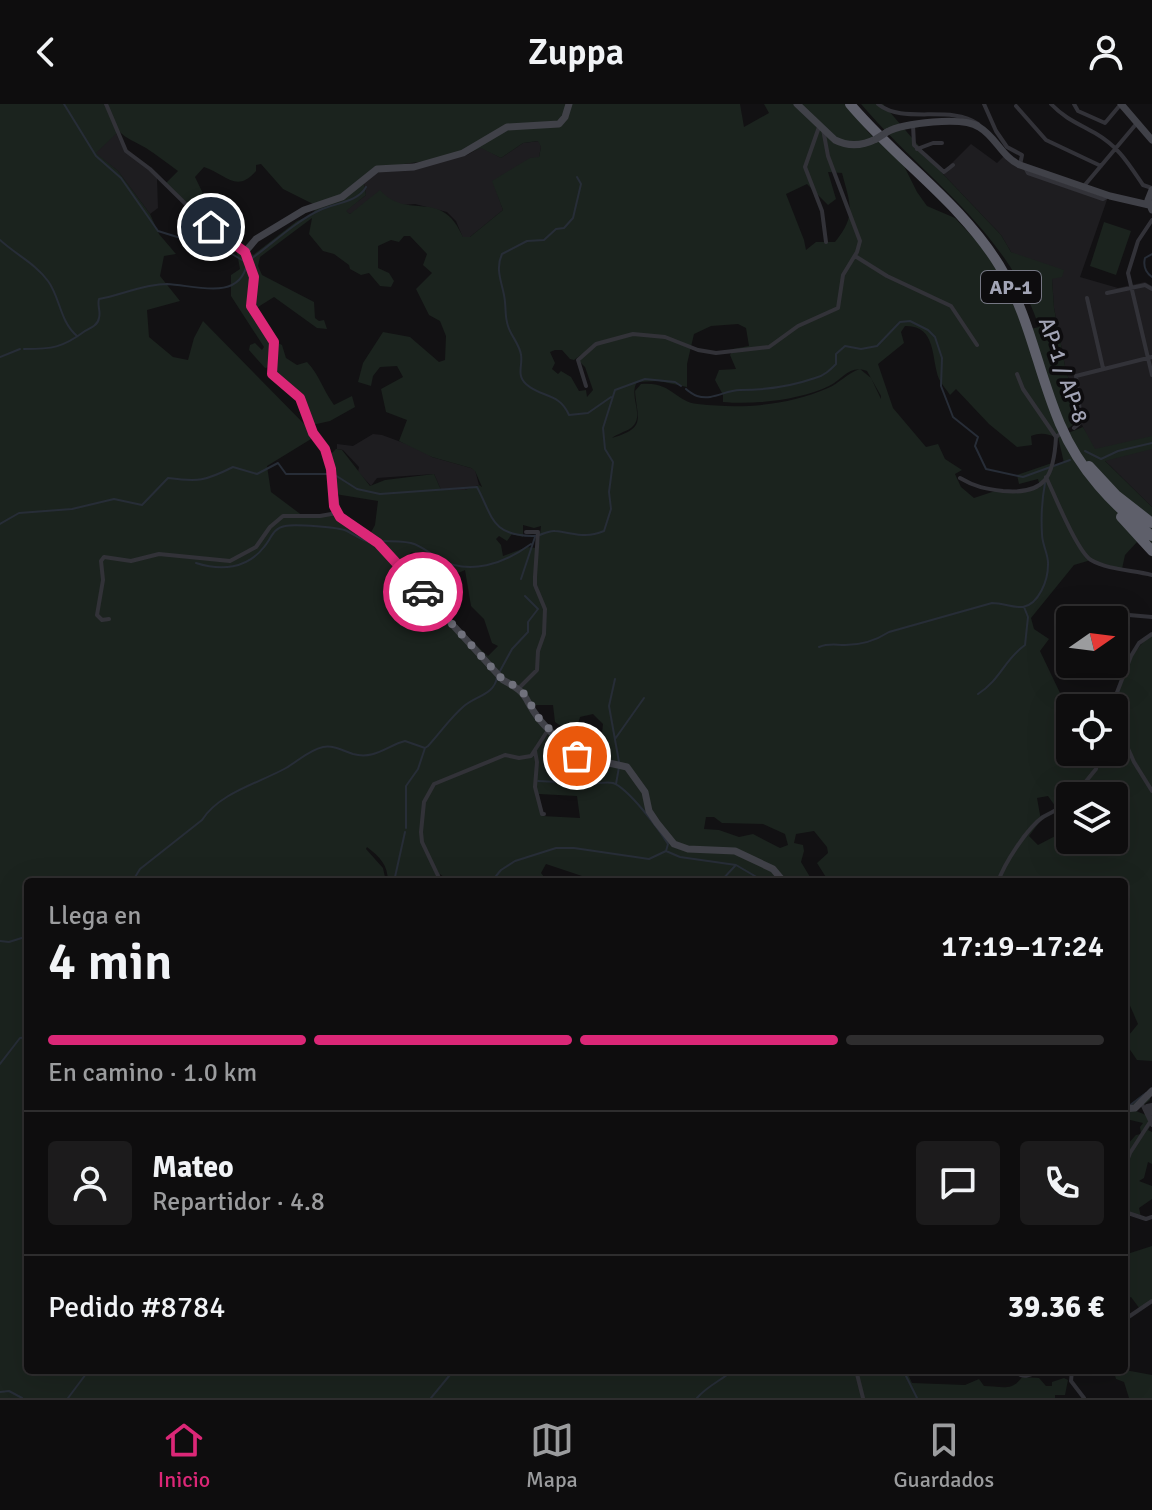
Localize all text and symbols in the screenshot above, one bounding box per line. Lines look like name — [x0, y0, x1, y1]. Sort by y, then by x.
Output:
icon: back — [24, 30, 68, 74]
text: Zuppa — [528, 30, 624, 75]
icon: person — [1084, 30, 1128, 74]
pin — [177, 193, 245, 261]
icon: home — [189, 205, 233, 249]
road number: AP-1 — [981, 271, 1041, 303]
street label: AP-1 / AP-8 — [1033, 314, 1094, 427]
courier — [383, 552, 463, 632]
icon: car — [401, 570, 445, 614]
north arrow — [1056, 606, 1128, 678]
map controls — [1056, 606, 1128, 854]
button: locate — [1056, 694, 1128, 766]
pin — [543, 722, 611, 790]
icon: bag — [555, 734, 599, 778]
button: layers — [1056, 782, 1128, 854]
text: Llega en — [48, 900, 142, 932]
text: 17:19–17:24 — [941, 928, 1104, 965]
text: 4 min — [48, 930, 173, 994]
text: En camino · 1.0 km — [48, 1057, 257, 1089]
button: person — [48, 1141, 132, 1225]
button: chat — [916, 1141, 1000, 1225]
button: phone — [1020, 1141, 1104, 1225]
text: Mateo — [152, 1149, 234, 1186]
text: Repartidor · 4.8 — [152, 1186, 325, 1218]
text: Pedido #8784 — [48, 1289, 225, 1326]
text: 39.36 € — [1008, 1289, 1104, 1326]
tab: Inicio — [158, 1418, 210, 1493]
tab: Mapa — [526, 1418, 578, 1493]
tab: Guardados — [893, 1418, 994, 1493]

